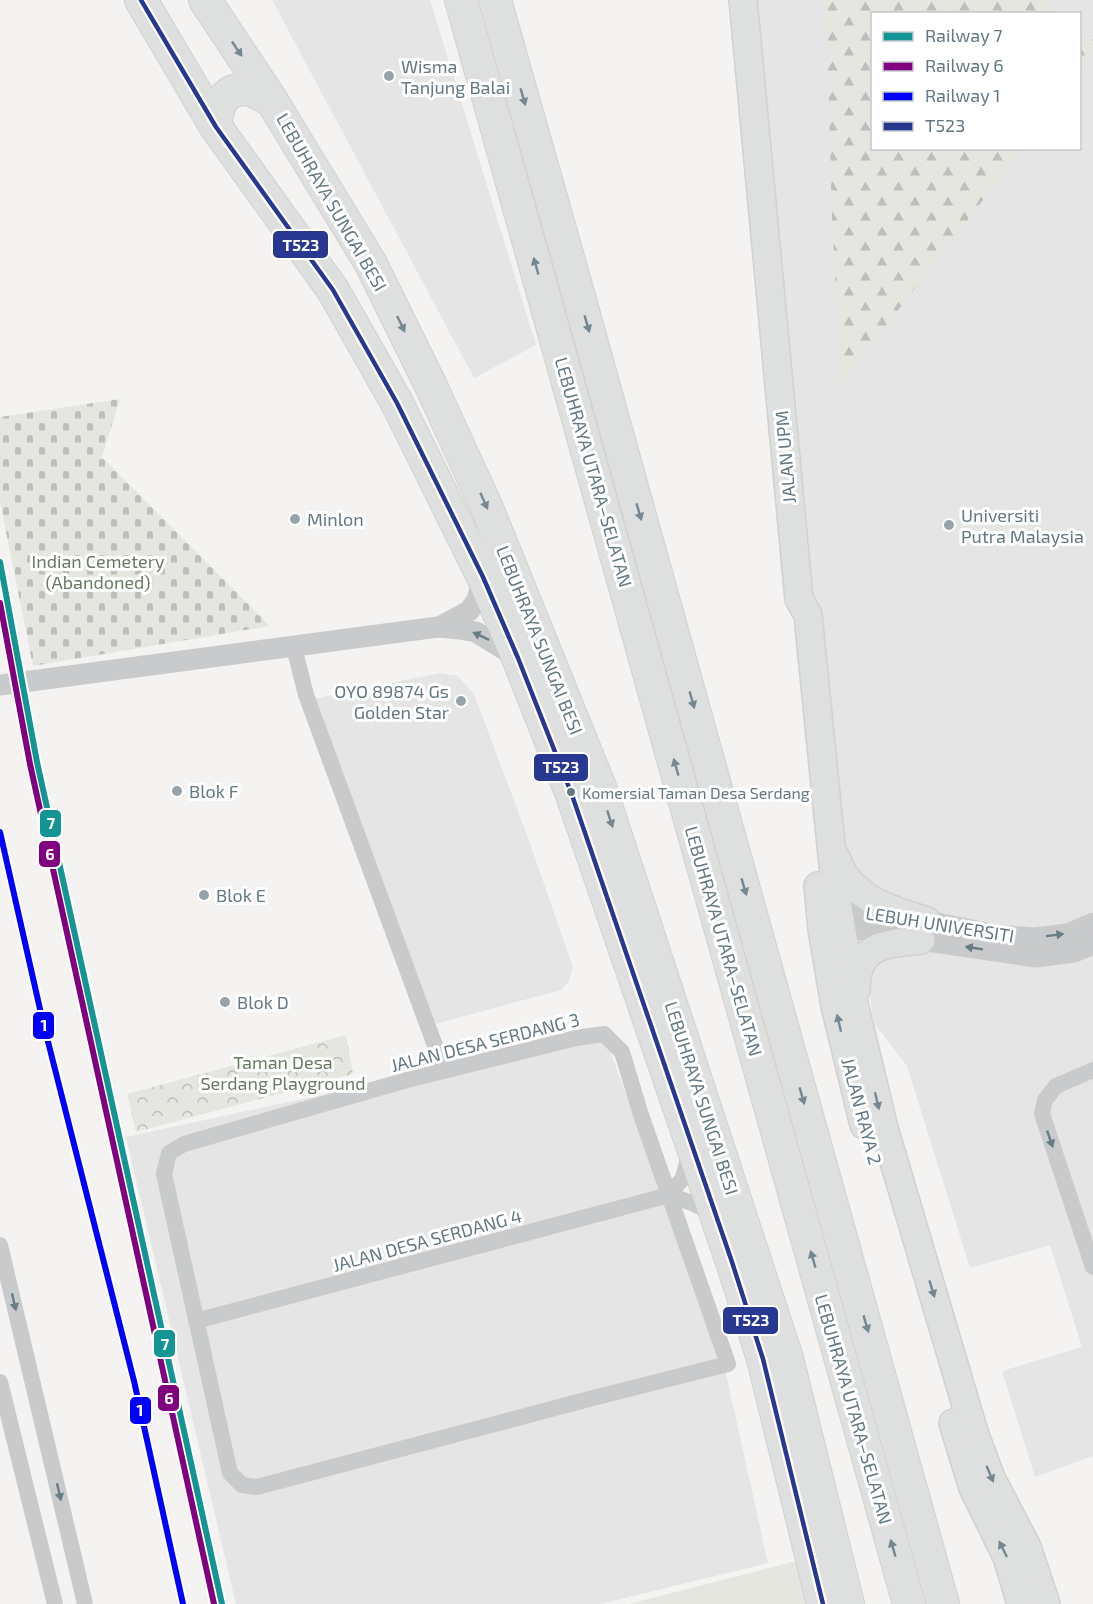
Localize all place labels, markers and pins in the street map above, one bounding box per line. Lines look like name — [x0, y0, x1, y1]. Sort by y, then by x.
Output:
place label: Wisma Tanjung Balai — [401, 55, 510, 98]
marker: Wisma Tanjung Balai — [382, 69, 396, 83]
place label: Universiti Putra Malaysia — [961, 504, 1084, 547]
place label: Minlon — [307, 508, 364, 530]
marker: Minlon — [288, 512, 302, 526]
marker: Universiti Putra Malaysia — [942, 518, 956, 532]
place label: OYO 89874 Gs Golden Star — [334, 680, 449, 723]
marker: OYO 89874 Gs Golden Star — [454, 694, 468, 708]
place label: Blok F — [189, 780, 239, 802]
place label: Komersial Taman Desa Serdang — [582, 783, 810, 802]
marker: Blok F — [170, 784, 184, 798]
marker: Komersial Taman Desa Serdang — [565, 786, 577, 798]
place label: Blok E — [216, 884, 266, 906]
marker: Blok E — [197, 888, 211, 902]
place label: Blok D — [237, 991, 289, 1013]
marker: Blok D — [218, 995, 232, 1009]

